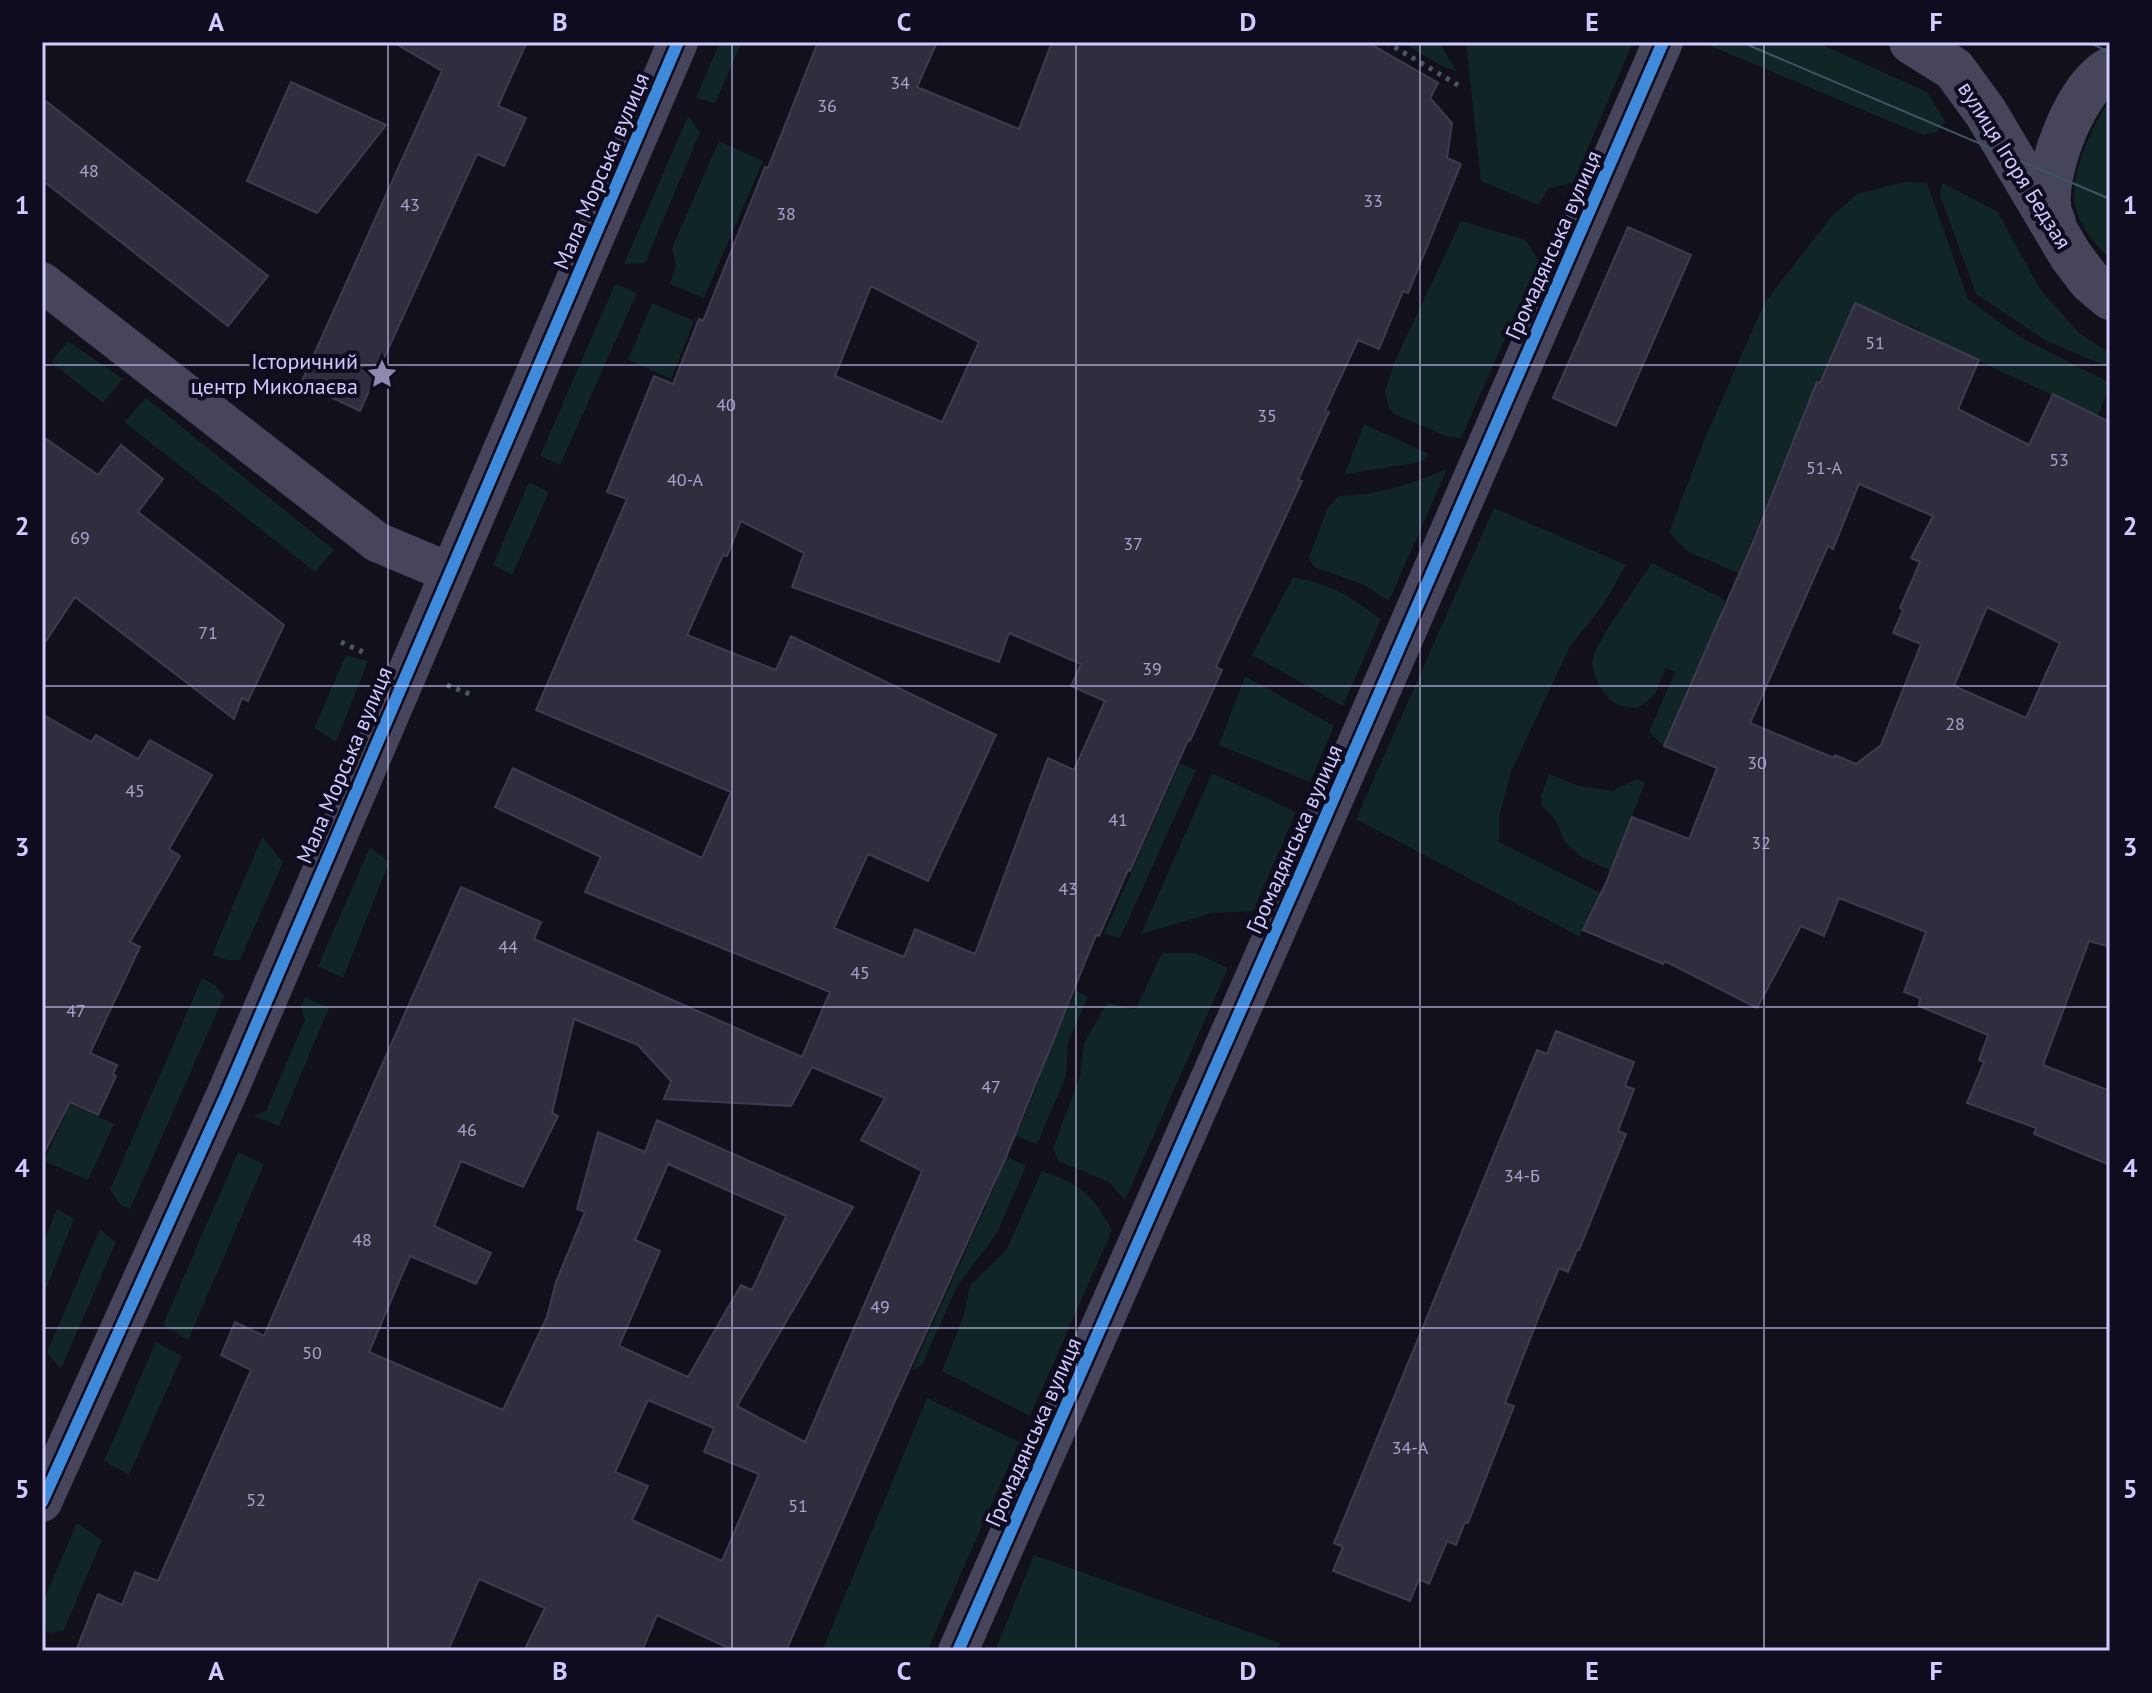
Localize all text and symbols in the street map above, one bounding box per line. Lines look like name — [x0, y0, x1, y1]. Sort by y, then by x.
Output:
text: A — [208, 5, 224, 38]
text: B — [552, 5, 568, 38]
text: C — [897, 5, 911, 38]
text: D — [1240, 5, 1256, 38]
text: E — [1585, 5, 1599, 38]
text: F — [1929, 5, 1943, 38]
street label: Мала Морська вулиця — [547, 68, 655, 274]
house number: 34 — [890, 71, 910, 94]
street label: вулиця Ігоря Бедзая — [1952, 76, 2078, 254]
house number: 36 — [817, 94, 837, 117]
street label: Громадянська вулиця — [1499, 146, 1607, 344]
house number: 48 — [79, 159, 99, 182]
text: 1 — [15, 188, 29, 221]
text: 1 — [2123, 188, 2137, 221]
house number: 33 — [1363, 189, 1383, 212]
house number: 43 — [400, 193, 420, 216]
house number: 38 — [776, 202, 796, 225]
house number: 51 — [1865, 331, 1885, 354]
place label: Історичний центр Миколаєва — [191, 347, 358, 400]
place icon: Історичний центр Миколаєва — [365, 357, 399, 391]
house number: 40 — [716, 393, 736, 416]
house number: 35 — [1257, 404, 1277, 427]
house number: 53 — [2049, 448, 2069, 471]
house number: 51-А — [1806, 456, 1842, 479]
house number: 40-А — [667, 468, 703, 491]
text: 2 — [15, 509, 29, 542]
text: 2 — [2123, 509, 2137, 542]
house number: 69 — [70, 526, 90, 549]
house number: 37 — [1123, 532, 1143, 555]
house number: 71 — [198, 621, 218, 644]
house number: 39 — [1142, 657, 1162, 680]
street label: Мала Морська вулиця — [290, 662, 398, 868]
house number: 28 — [1945, 712, 1965, 735]
street label: Громадянська вулиця — [1240, 740, 1348, 938]
house number: 30 — [1747, 751, 1767, 774]
house number: 45 — [125, 779, 145, 802]
house number: 41 — [1108, 808, 1128, 831]
text: 3 — [15, 830, 29, 863]
text: 3 — [2123, 830, 2137, 863]
house number: 32 — [1751, 831, 1771, 854]
house number: 43 — [1058, 877, 1078, 900]
house number: 44 — [498, 935, 518, 958]
house number: 45 — [850, 961, 870, 984]
house number: 47 — [66, 999, 86, 1022]
house number: 47 — [981, 1075, 1001, 1098]
house number: 46 — [457, 1118, 477, 1141]
text: 4 — [15, 1151, 30, 1184]
text: 4 — [2123, 1151, 2138, 1184]
house number: 34-Б — [1504, 1164, 1540, 1187]
house number: 48 — [352, 1228, 372, 1251]
house number: 49 — [870, 1295, 890, 1318]
street label: Громадянська вулиця — [979, 1333, 1087, 1531]
house number: 50 — [302, 1341, 322, 1364]
house number: 34-A — [1392, 1436, 1429, 1459]
text: 5 — [15, 1472, 29, 1505]
text: 5 — [2123, 1472, 2137, 1505]
house number: 52 — [246, 1488, 266, 1511]
house number: 51 — [788, 1494, 808, 1517]
text: A — [208, 1654, 224, 1687]
text: B — [552, 1654, 568, 1687]
text: C — [897, 1654, 911, 1687]
text: D — [1240, 1654, 1256, 1687]
text: E — [1585, 1654, 1599, 1687]
text: F — [1929, 1654, 1943, 1687]

